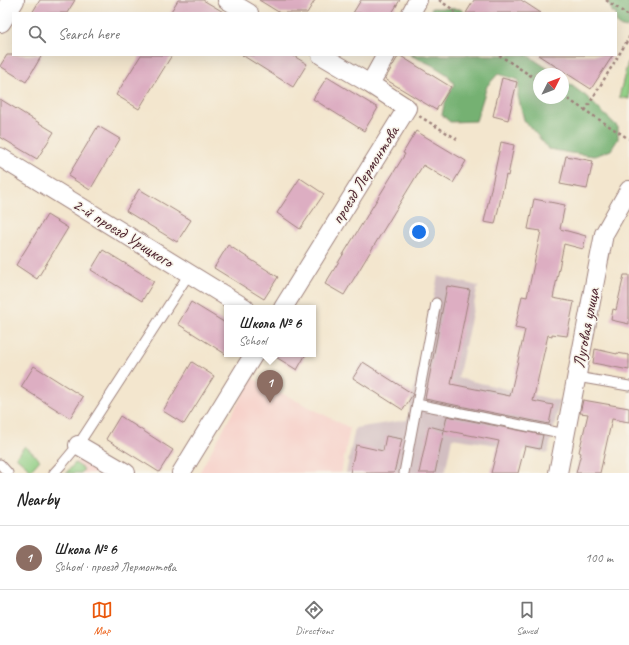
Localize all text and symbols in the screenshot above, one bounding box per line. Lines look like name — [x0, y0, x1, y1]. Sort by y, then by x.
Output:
search box — [12, 12, 617, 56]
icon: search — [26, 23, 48, 45]
text: Search here — [58, 25, 119, 44]
north arrow — [533, 68, 569, 104]
street label: проезд Лермонтова — [326, 120, 405, 228]
street label: 2-й проезд Урицкого — [69, 194, 179, 273]
your location — [409, 222, 429, 242]
street label: Луговая улица — [568, 285, 604, 370]
popup — [224, 305, 316, 357]
text: Школа № 6 — [239, 314, 301, 333]
text: School — [239, 333, 267, 349]
pin: 1 — [257, 370, 283, 403]
text: Nearby — [16, 489, 59, 510]
text: Школа № 6 — [54, 540, 117, 559]
text: 1 — [26, 550, 32, 566]
text: 100 m — [585, 550, 613, 566]
text: School · проезд Лермонтова — [54, 559, 176, 575]
tab: Map — [91, 599, 113, 637]
tab: Directions — [295, 599, 334, 637]
tab: Saved — [516, 599, 538, 637]

